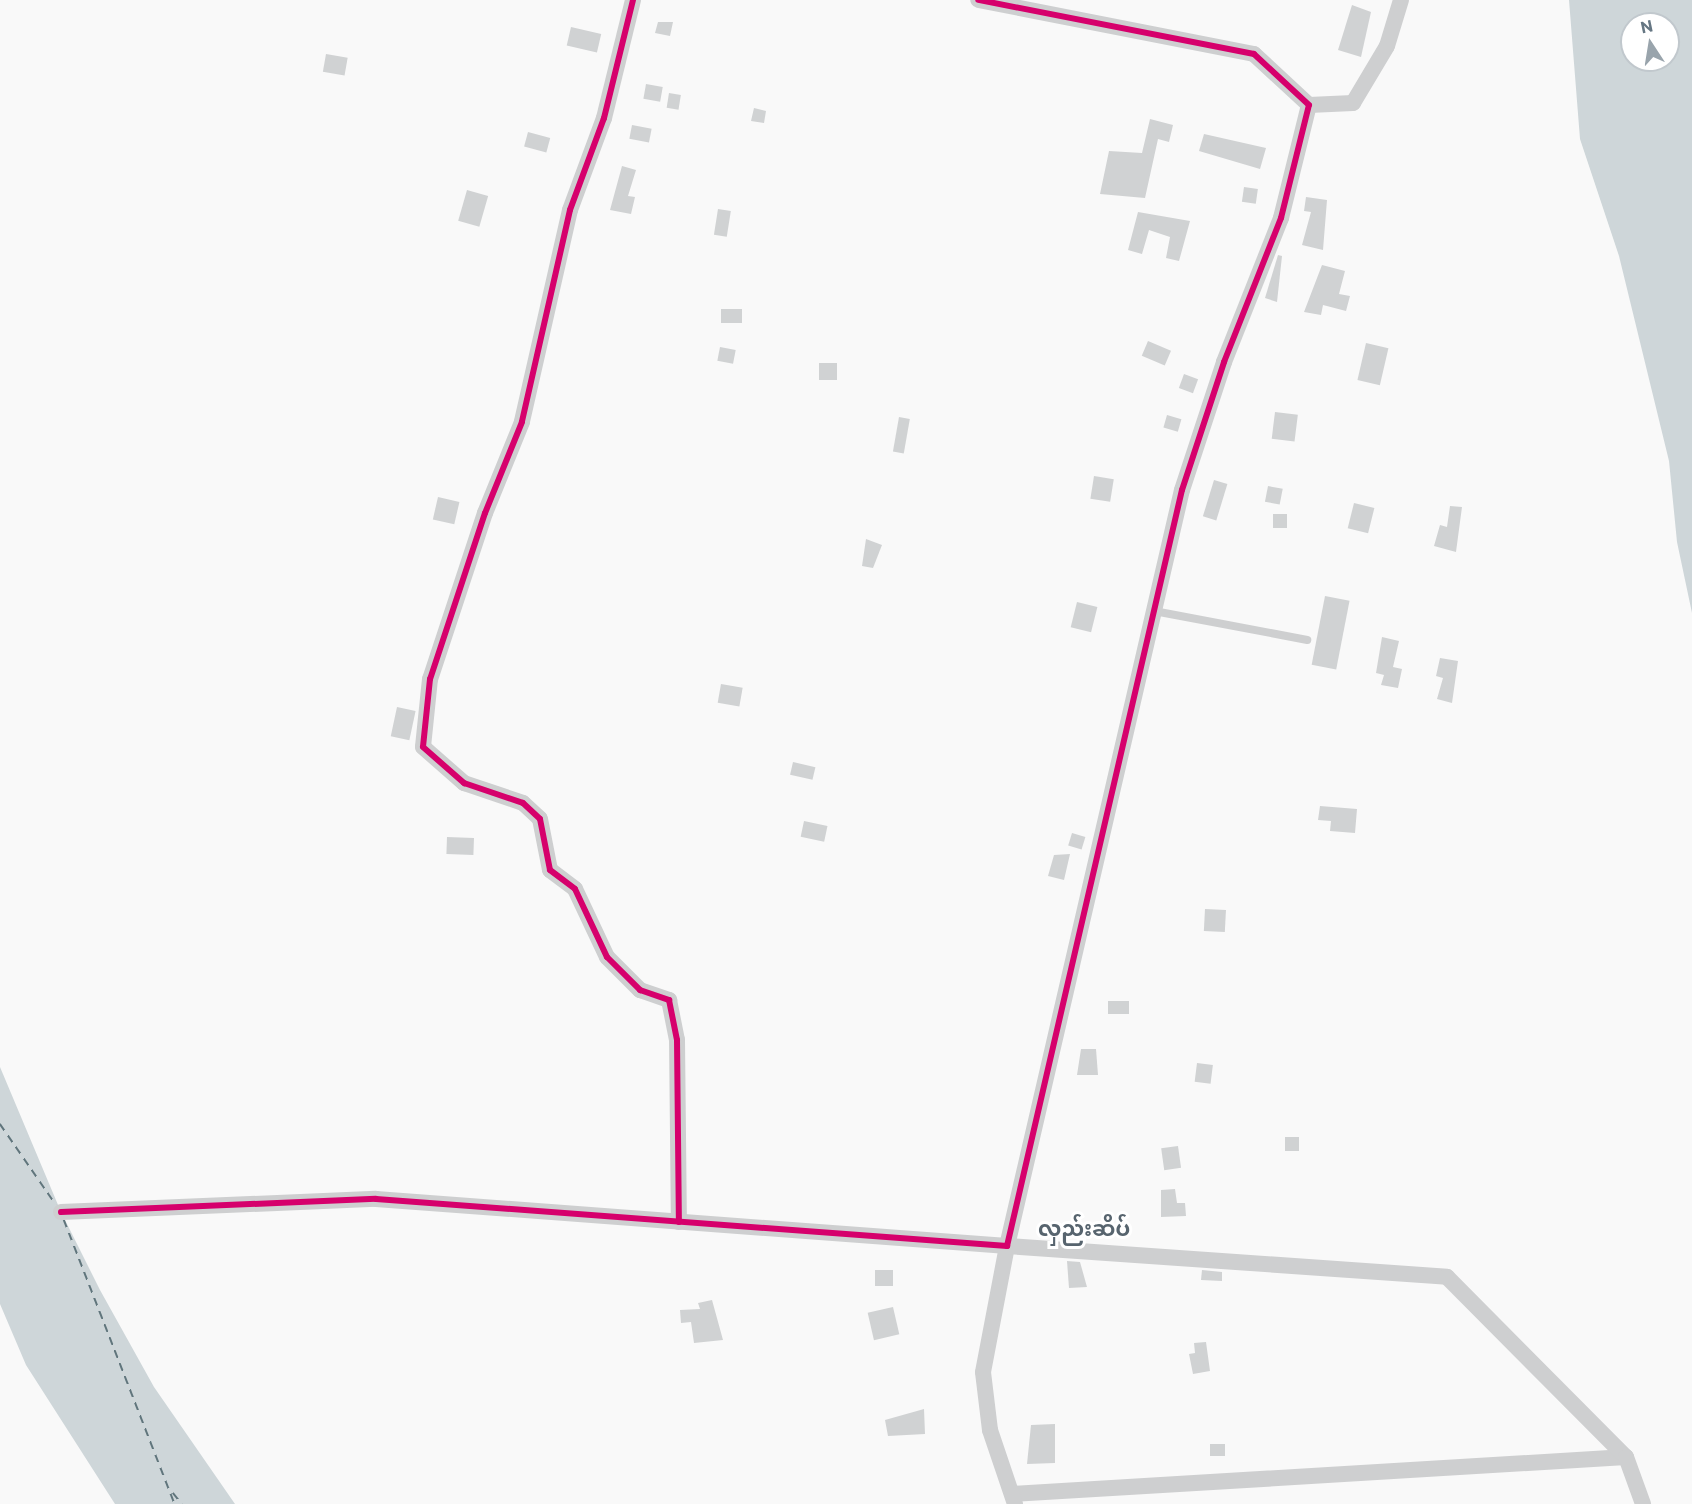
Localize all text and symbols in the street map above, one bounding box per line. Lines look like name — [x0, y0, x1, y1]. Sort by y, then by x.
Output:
north arrow — [1620, 12, 1680, 72]
text: N — [1639, 15, 1654, 36]
district label: လှည်းဆိပ် — [1038, 1215, 1130, 1241]

